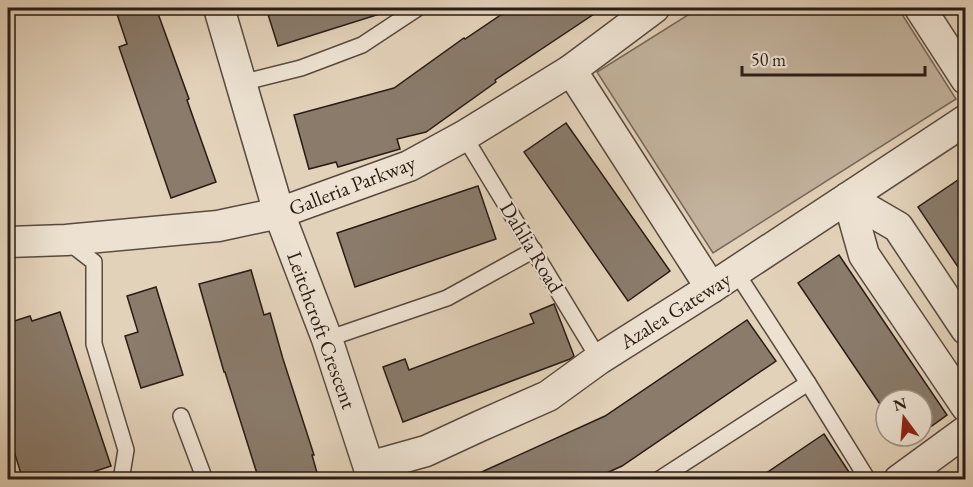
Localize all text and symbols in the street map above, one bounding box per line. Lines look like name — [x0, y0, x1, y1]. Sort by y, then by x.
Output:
scale bar — [742, 39, 925, 77]
text: 50 m — [751, 48, 786, 71]
street label: Galleria Parkway — [285, 148, 420, 222]
street label: Dahlia Road — [494, 196, 570, 298]
street label: Leitchcroft Crescent — [281, 248, 363, 413]
street label: Azalea Gateway — [614, 265, 736, 355]
north arrow — [874, 388, 934, 448]
text: N — [891, 392, 909, 416]

